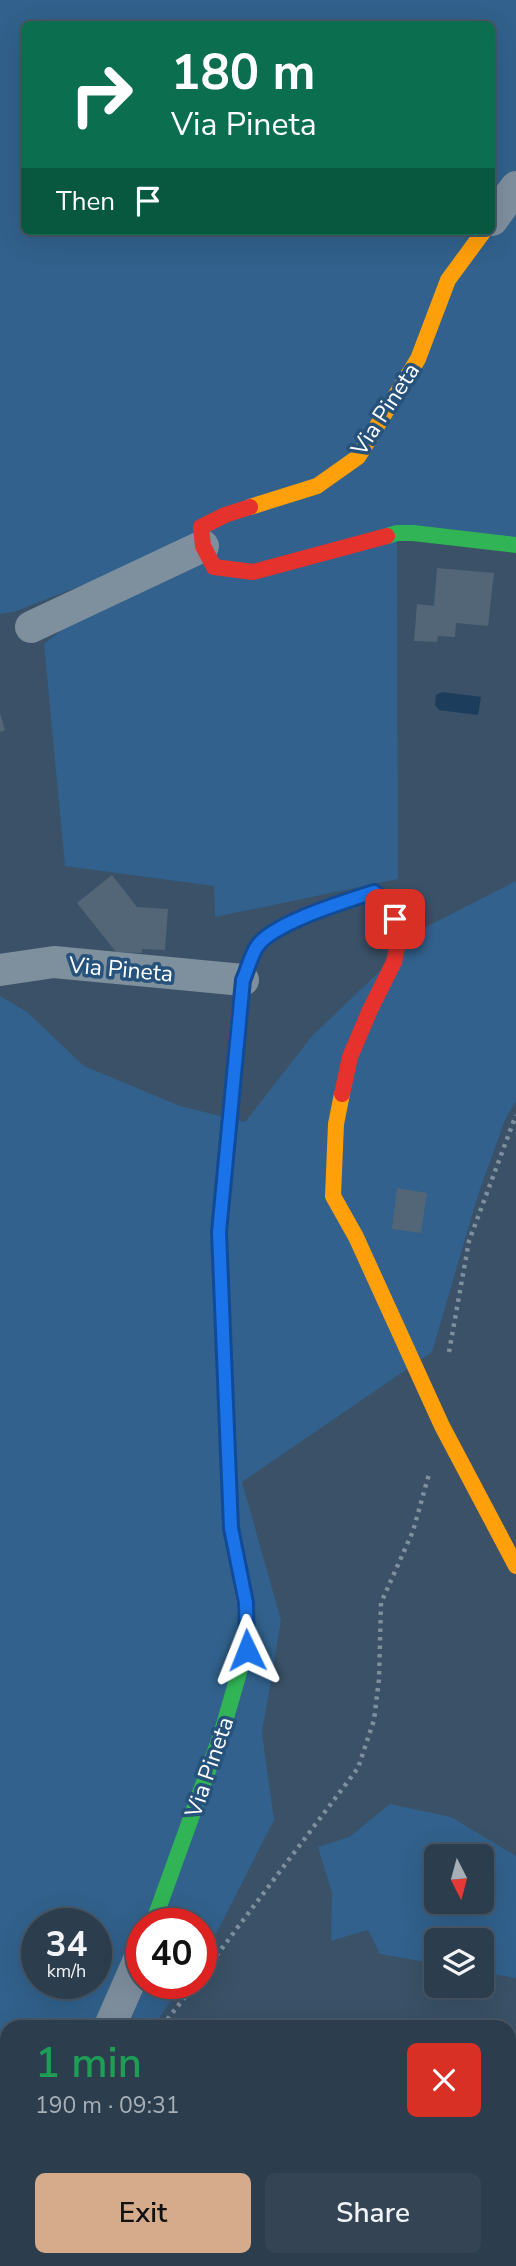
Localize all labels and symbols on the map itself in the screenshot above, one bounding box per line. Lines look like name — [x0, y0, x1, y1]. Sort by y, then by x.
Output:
street label: Via Pineta — [343, 357, 427, 462]
pin — [365, 889, 425, 949]
street label: Via Pineta — [66, 949, 174, 990]
position arrow — [210, 1613, 284, 1687]
street label: Via Pineta — [177, 1713, 241, 1823]
north arrow — [424, 1844, 494, 1914]
speed limit sign: 40 — [126, 1908, 217, 1999]

